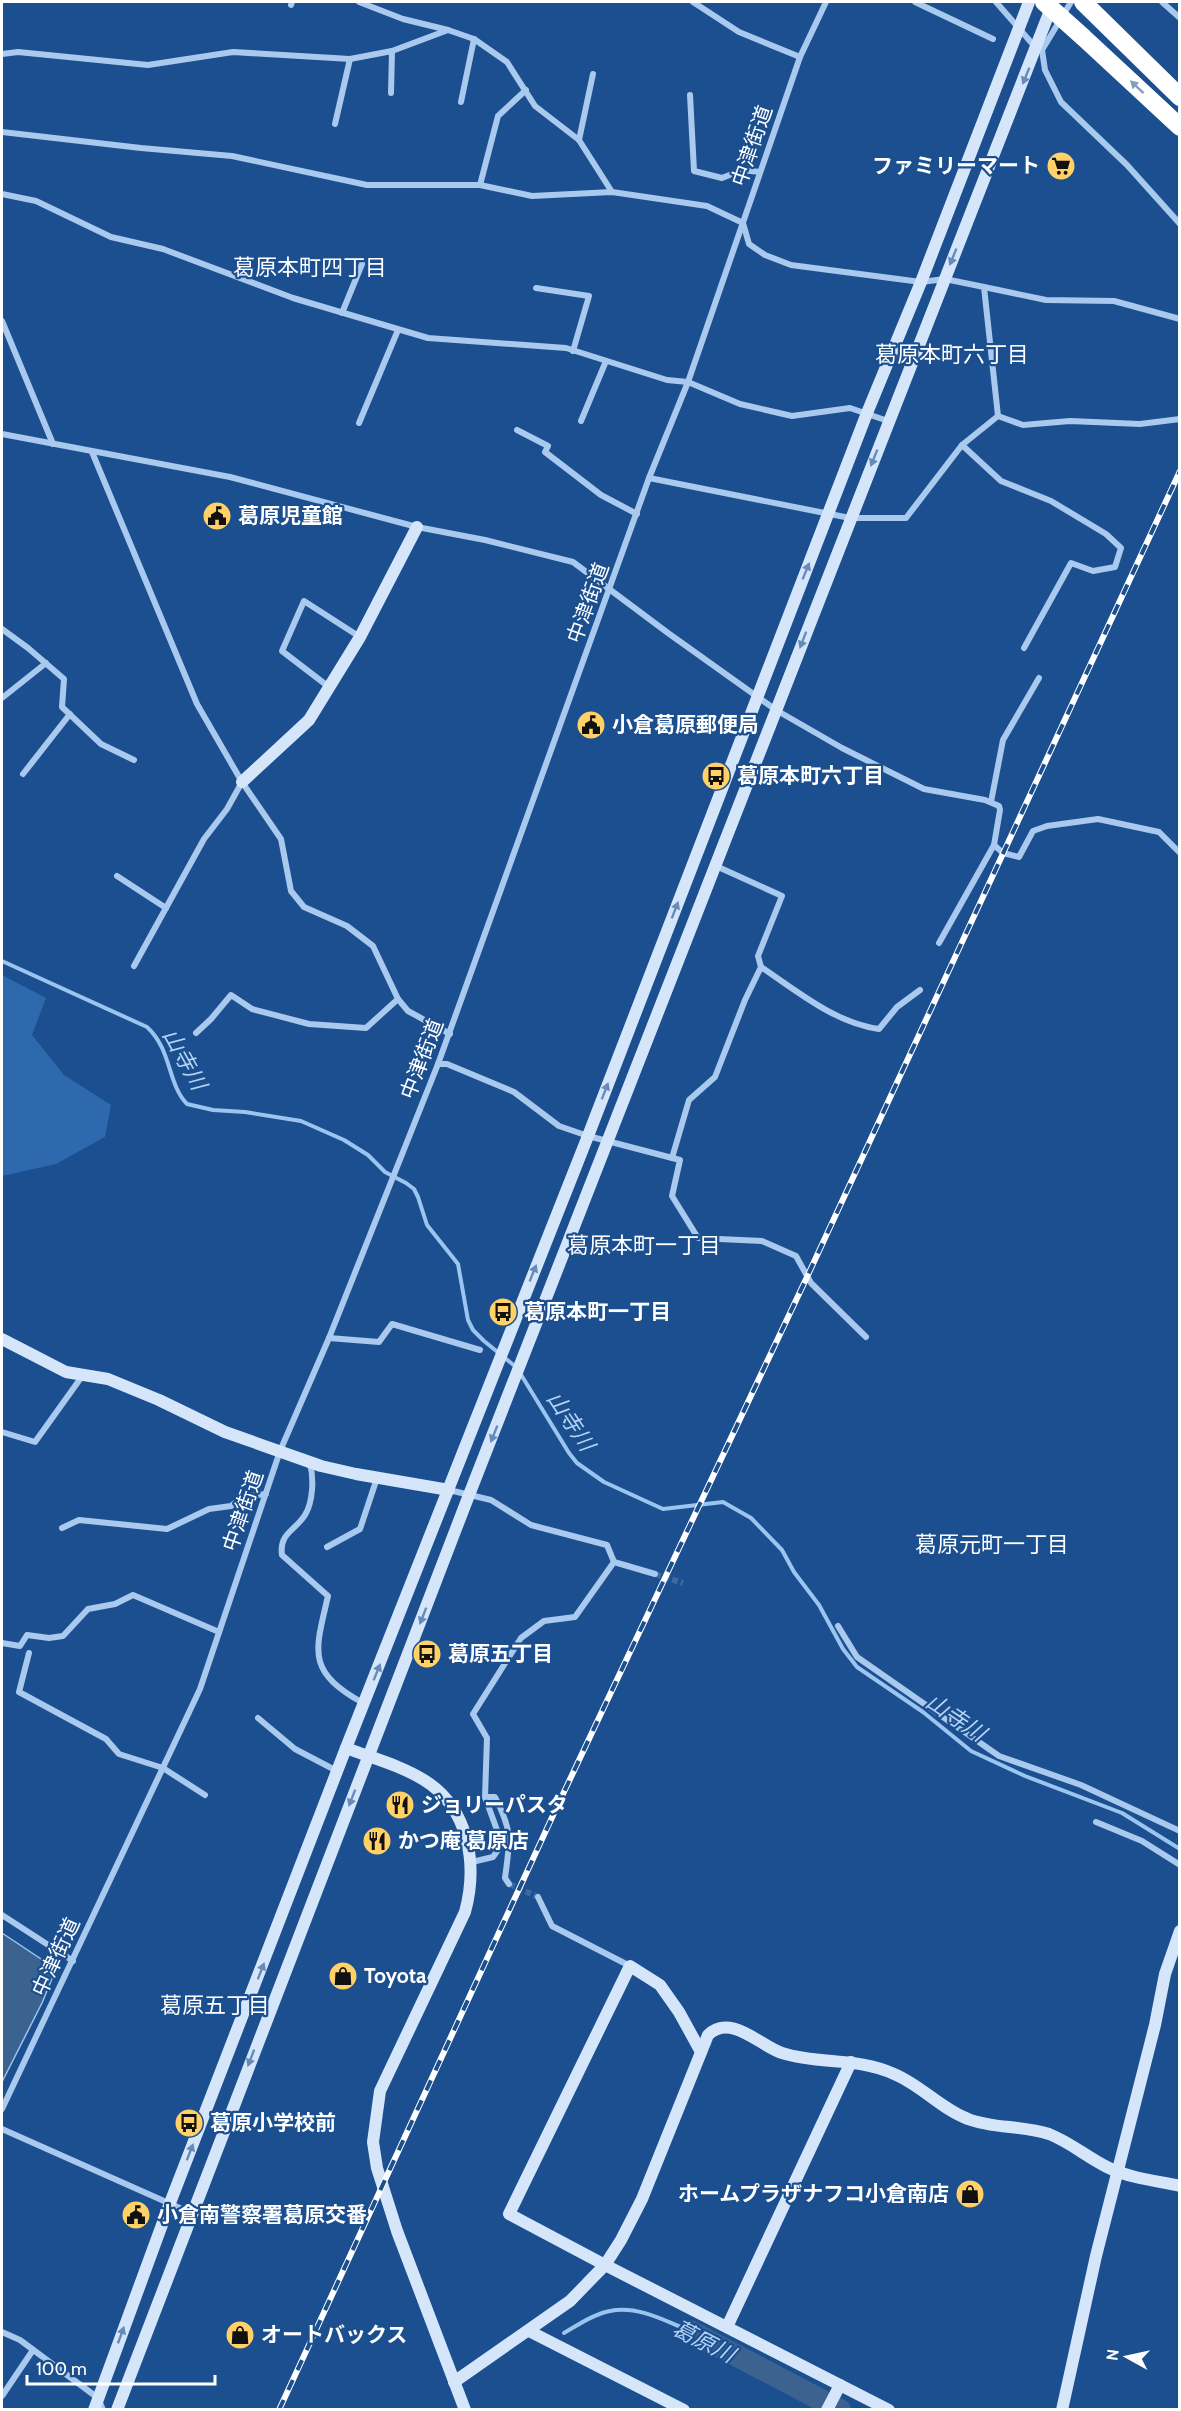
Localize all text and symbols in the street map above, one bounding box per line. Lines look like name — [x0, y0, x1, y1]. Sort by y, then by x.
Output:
one-way arrow — [1021, 67, 1030, 85]
one-way arrow — [1130, 81, 1145, 94]
street label: 中津街道 — [726, 102, 777, 190]
supermarket icon: ファミリーマート — [1045, 150, 1077, 182]
place label: ファミリーマート — [872, 153, 1040, 178]
one-way arrow — [948, 248, 957, 266]
district label: 葛原本町四丁目 — [233, 254, 387, 281]
district label: 葛原本町六丁目 — [875, 341, 1029, 368]
one-way arrow — [869, 449, 878, 467]
public building icon: 葛原児童館 — [201, 500, 233, 532]
place label: 葛原児童館 — [238, 503, 343, 528]
street label: 中津街道 — [561, 559, 614, 647]
one-way arrow — [802, 562, 811, 580]
one-way arrow — [798, 631, 808, 649]
public building icon: 小倉葛原郵便局 — [575, 709, 607, 741]
place label: 小倉葛原郵便局 — [612, 712, 759, 737]
bus stop icon: 葛原本町六丁目 — [700, 760, 732, 792]
place label: 葛原本町六丁目 — [737, 763, 884, 788]
one-way arrow — [670, 900, 680, 918]
street label: 中津街道 — [395, 1015, 448, 1103]
water label: 山寺川 — [157, 1024, 213, 1096]
one-way arrow — [600, 1082, 610, 1100]
district label: 葛原本町一丁目 — [567, 1232, 721, 1259]
one-way arrow — [529, 1264, 538, 1282]
bus stop icon: 葛原本町一丁目 — [487, 1296, 519, 1328]
place label: 葛原本町一丁目 — [524, 1299, 671, 1324]
water label: 山寺川 — [541, 1386, 601, 1458]
one-way arrow — [488, 1426, 498, 1444]
street label: 中津街道 — [217, 1467, 268, 1555]
district label: 葛原元町一丁目 — [915, 1531, 1069, 1558]
one-way arrow — [417, 1607, 427, 1625]
bus stop icon: 葛原五丁目 — [411, 1638, 443, 1670]
place label: 葛原五丁目 — [448, 1641, 553, 1666]
one-way arrow — [372, 1662, 382, 1680]
water label: 山寺川 — [921, 1688, 992, 1748]
one-way arrow — [347, 1789, 356, 1807]
restaurant icon: ジョリーパスタ — [384, 1789, 416, 1821]
place label: ジョリーパスタ — [421, 1792, 568, 1817]
restaurant icon: かつ庵 葛原店 — [361, 1825, 393, 1857]
place label: かつ庵 葛原店 — [398, 1828, 529, 1853]
street label: 中津街道 — [26, 1913, 85, 2000]
shop icon: Toyota — [327, 1960, 359, 1992]
one-way arrow — [256, 1962, 266, 1980]
place label: Toyota — [364, 1963, 427, 1988]
district label: 葛原五丁目 — [160, 1992, 270, 2019]
one-way arrow — [246, 2049, 255, 2067]
bus stop icon: 葛原小学校前 — [173, 2107, 205, 2139]
place label: 葛原小学校前 — [210, 2110, 336, 2135]
one-way arrow — [185, 2143, 195, 2161]
shop icon: ホームプラザナフコ小倉南店 — [954, 2178, 986, 2210]
place label: ホームプラザナフコ小倉南店 — [678, 2181, 949, 2206]
public building icon: 小倉南警察署葛原交番 — [120, 2199, 152, 2231]
place label: 小倉南警察署葛原交番 — [157, 2202, 367, 2227]
water label: 葛原川 — [668, 2314, 741, 2369]
shop icon: オートバックス — [224, 2319, 256, 2351]
place label: オートバックス — [261, 2322, 407, 2347]
one-way arrow — [117, 2326, 127, 2344]
north arrow — [1097, 2327, 1157, 2387]
scale bar — [27, 2348, 214, 2386]
text: N — [1102, 2348, 1123, 2362]
text: 100 m — [36, 2358, 87, 2380]

